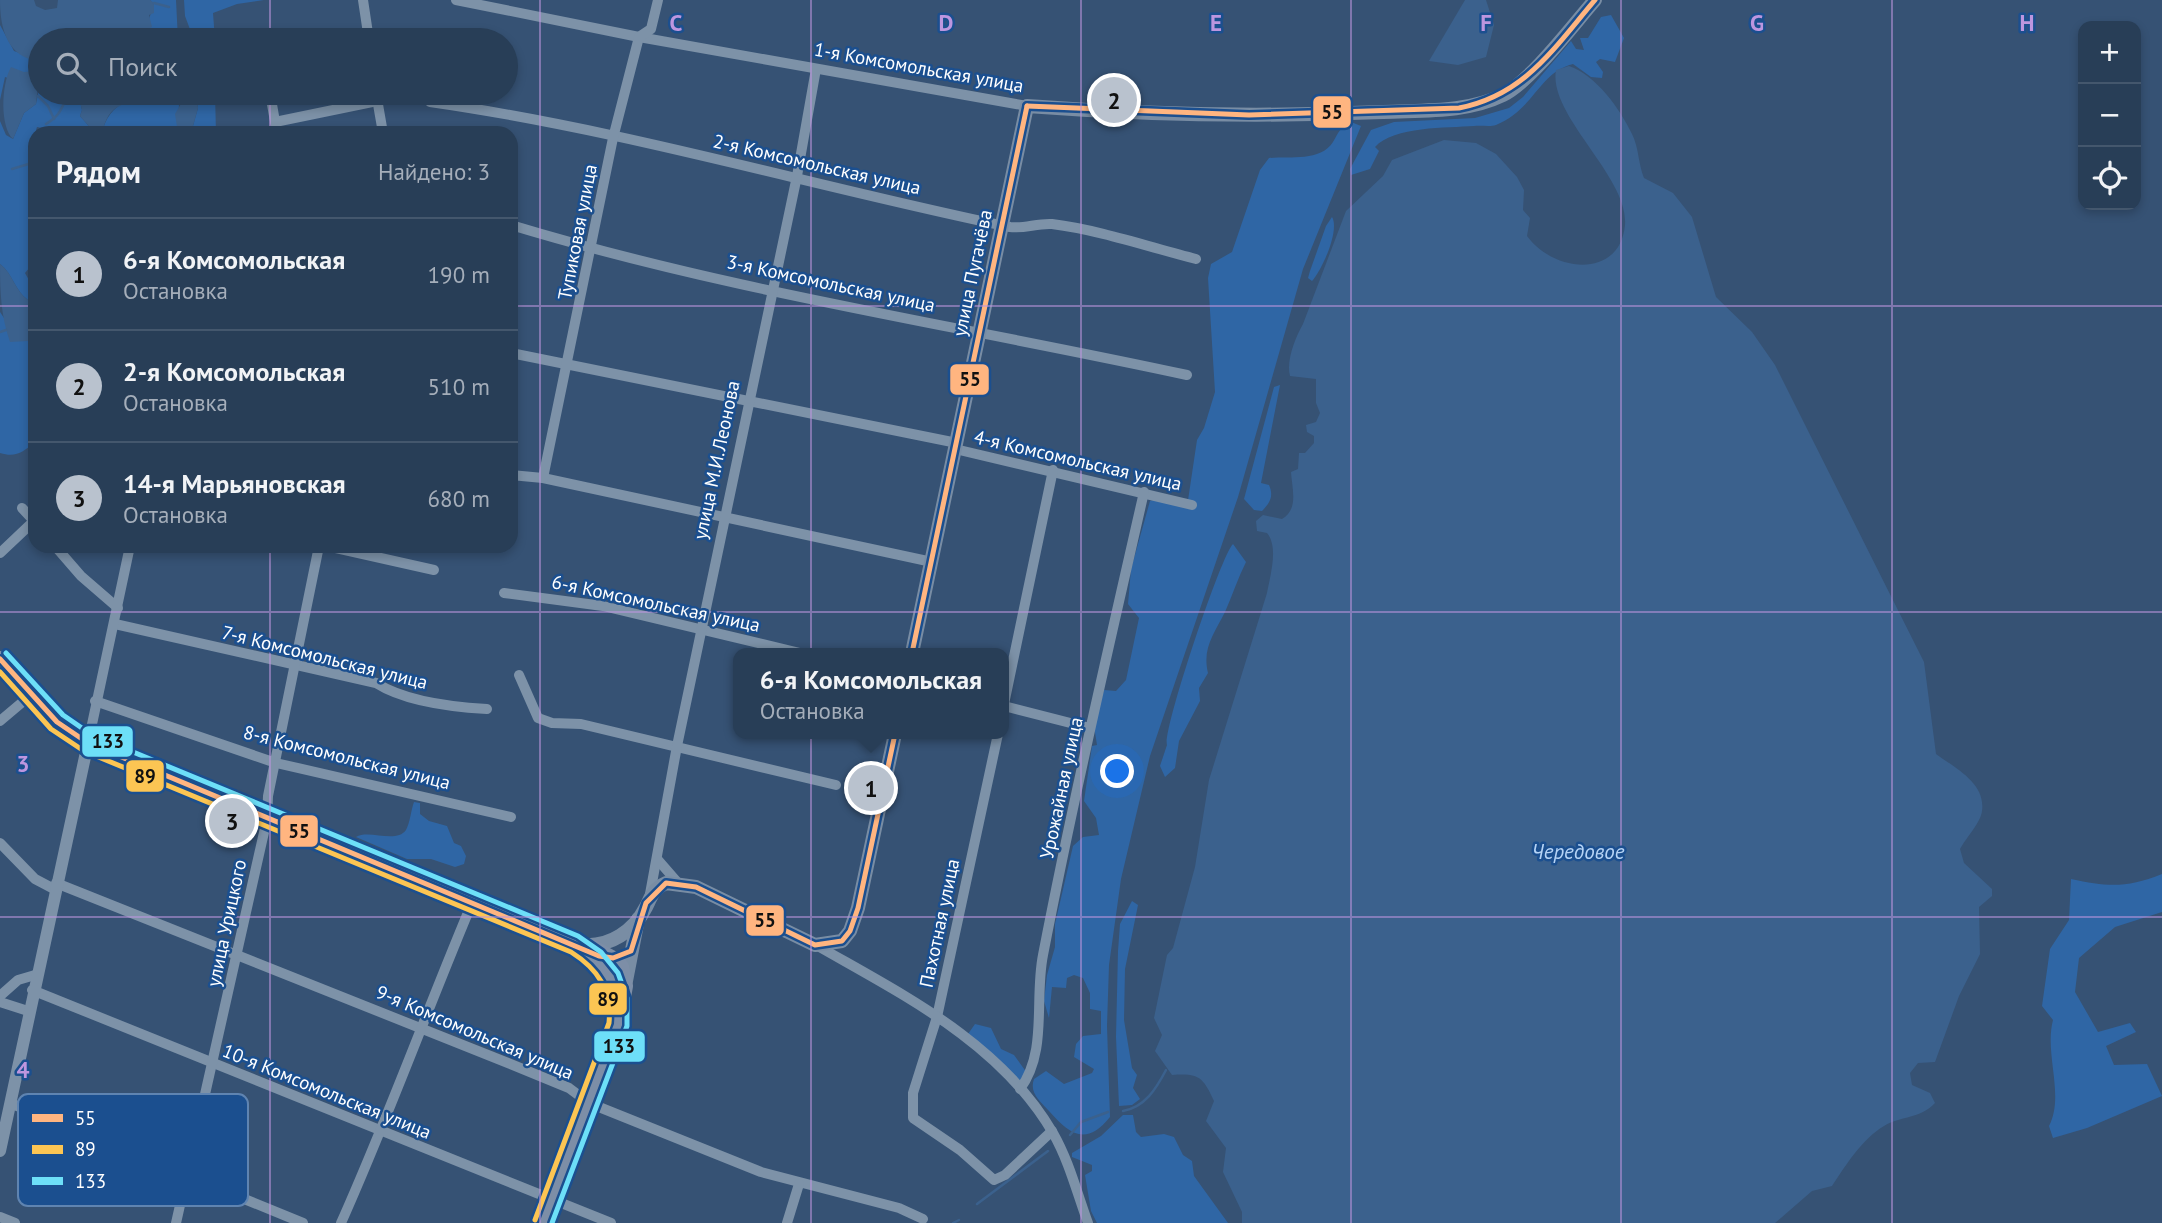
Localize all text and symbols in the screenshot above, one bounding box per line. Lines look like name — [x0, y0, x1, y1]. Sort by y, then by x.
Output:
text: C — [670, 8, 683, 37]
text: D — [939, 8, 953, 37]
text: E — [1210, 8, 1222, 37]
text: F — [1480, 8, 1492, 37]
text: G — [1750, 8, 1764, 37]
text: H — [2020, 8, 2034, 37]
map controls — [2078, 21, 2141, 210]
button: + — [2078, 21, 2141, 84]
search box — [28, 28, 518, 105]
street label: 1-я Комсомольская улица — [812, 37, 1026, 97]
icon: search — [52, 48, 90, 86]
text: Поиск — [108, 50, 177, 83]
pin: 2 — [1091, 74, 1137, 126]
button: − — [2078, 84, 2141, 147]
line badge: 55 — [1312, 95, 1352, 129]
text: 55 — [1321, 100, 1343, 124]
street label: 2-я Комсомольская улица — [711, 128, 923, 200]
button: locate — [2078, 147, 2141, 210]
text: Рядом — [56, 152, 141, 191]
text: Найдено: 3 — [378, 157, 490, 186]
street label: Тупиковая улица — [552, 162, 602, 302]
street label: улица Пугачёва — [947, 207, 997, 339]
text: 6-я Комсомольская — [123, 243, 345, 276]
street label: 3-я Комсомольская улица — [725, 249, 937, 317]
text: 1 — [72, 260, 86, 289]
text: 190 m — [428, 260, 490, 289]
text: Остановка — [123, 276, 228, 305]
text: 2-я Комсомольская — [123, 355, 345, 388]
line badge: 55 — [949, 363, 990, 396]
text: 55 — [959, 367, 981, 391]
text: 2 — [72, 372, 86, 401]
text: 510 m — [428, 372, 490, 401]
street label: улица М.И.Леонова — [687, 378, 745, 542]
text: Остановка — [123, 388, 228, 417]
street label: 4-я Комсомольская улица — [972, 424, 1184, 496]
text: 14-я Марьяновская — [123, 467, 346, 500]
text: 3 — [72, 484, 86, 513]
text: 680 m — [428, 484, 490, 513]
text: Остановка — [123, 500, 228, 529]
street label: 6-я Комсомольская улица — [550, 569, 762, 637]
street label: 7-я Комсомольская улица — [220, 620, 430, 694]
popup — [733, 648, 1009, 739]
text: 6-я Комсомольская — [760, 663, 982, 696]
text: Остановка — [760, 696, 865, 725]
street label: Урожайная улица — [1034, 715, 1088, 861]
street label: 8-я Комсомольская улица — [241, 720, 453, 794]
line badge: 133 — [81, 725, 134, 758]
text: 133 — [92, 729, 124, 753]
text: 3 — [16, 749, 30, 778]
your location — [1100, 754, 1134, 788]
line badge: 89 — [125, 759, 165, 793]
pin: 1 — [848, 762, 894, 814]
text: 89 — [134, 764, 156, 788]
pin: 3 — [209, 795, 255, 847]
line badge: 55 — [279, 814, 319, 848]
text: 55 — [288, 819, 310, 843]
water label: Чередовое — [1532, 838, 1625, 865]
street label: Пахотная улица — [914, 856, 964, 990]
street label: улица Урицкого — [201, 857, 251, 989]
line badge: 55 — [745, 904, 785, 937]
text: 55 — [754, 908, 776, 932]
street label: 9-я Комсомольская улица — [373, 979, 577, 1085]
line badge: 89 — [588, 982, 628, 1016]
text: 89 — [597, 987, 619, 1011]
line badge: 133 — [593, 1030, 646, 1063]
text: 133 — [603, 1034, 635, 1058]
street label: 10-я Комсомольская улица — [219, 1038, 435, 1144]
text: 4 — [16, 1055, 30, 1084]
legend — [18, 1094, 248, 1206]
text: 55 — [75, 1106, 96, 1130]
text: 89 — [75, 1137, 96, 1161]
text: 133 — [75, 1169, 106, 1193]

